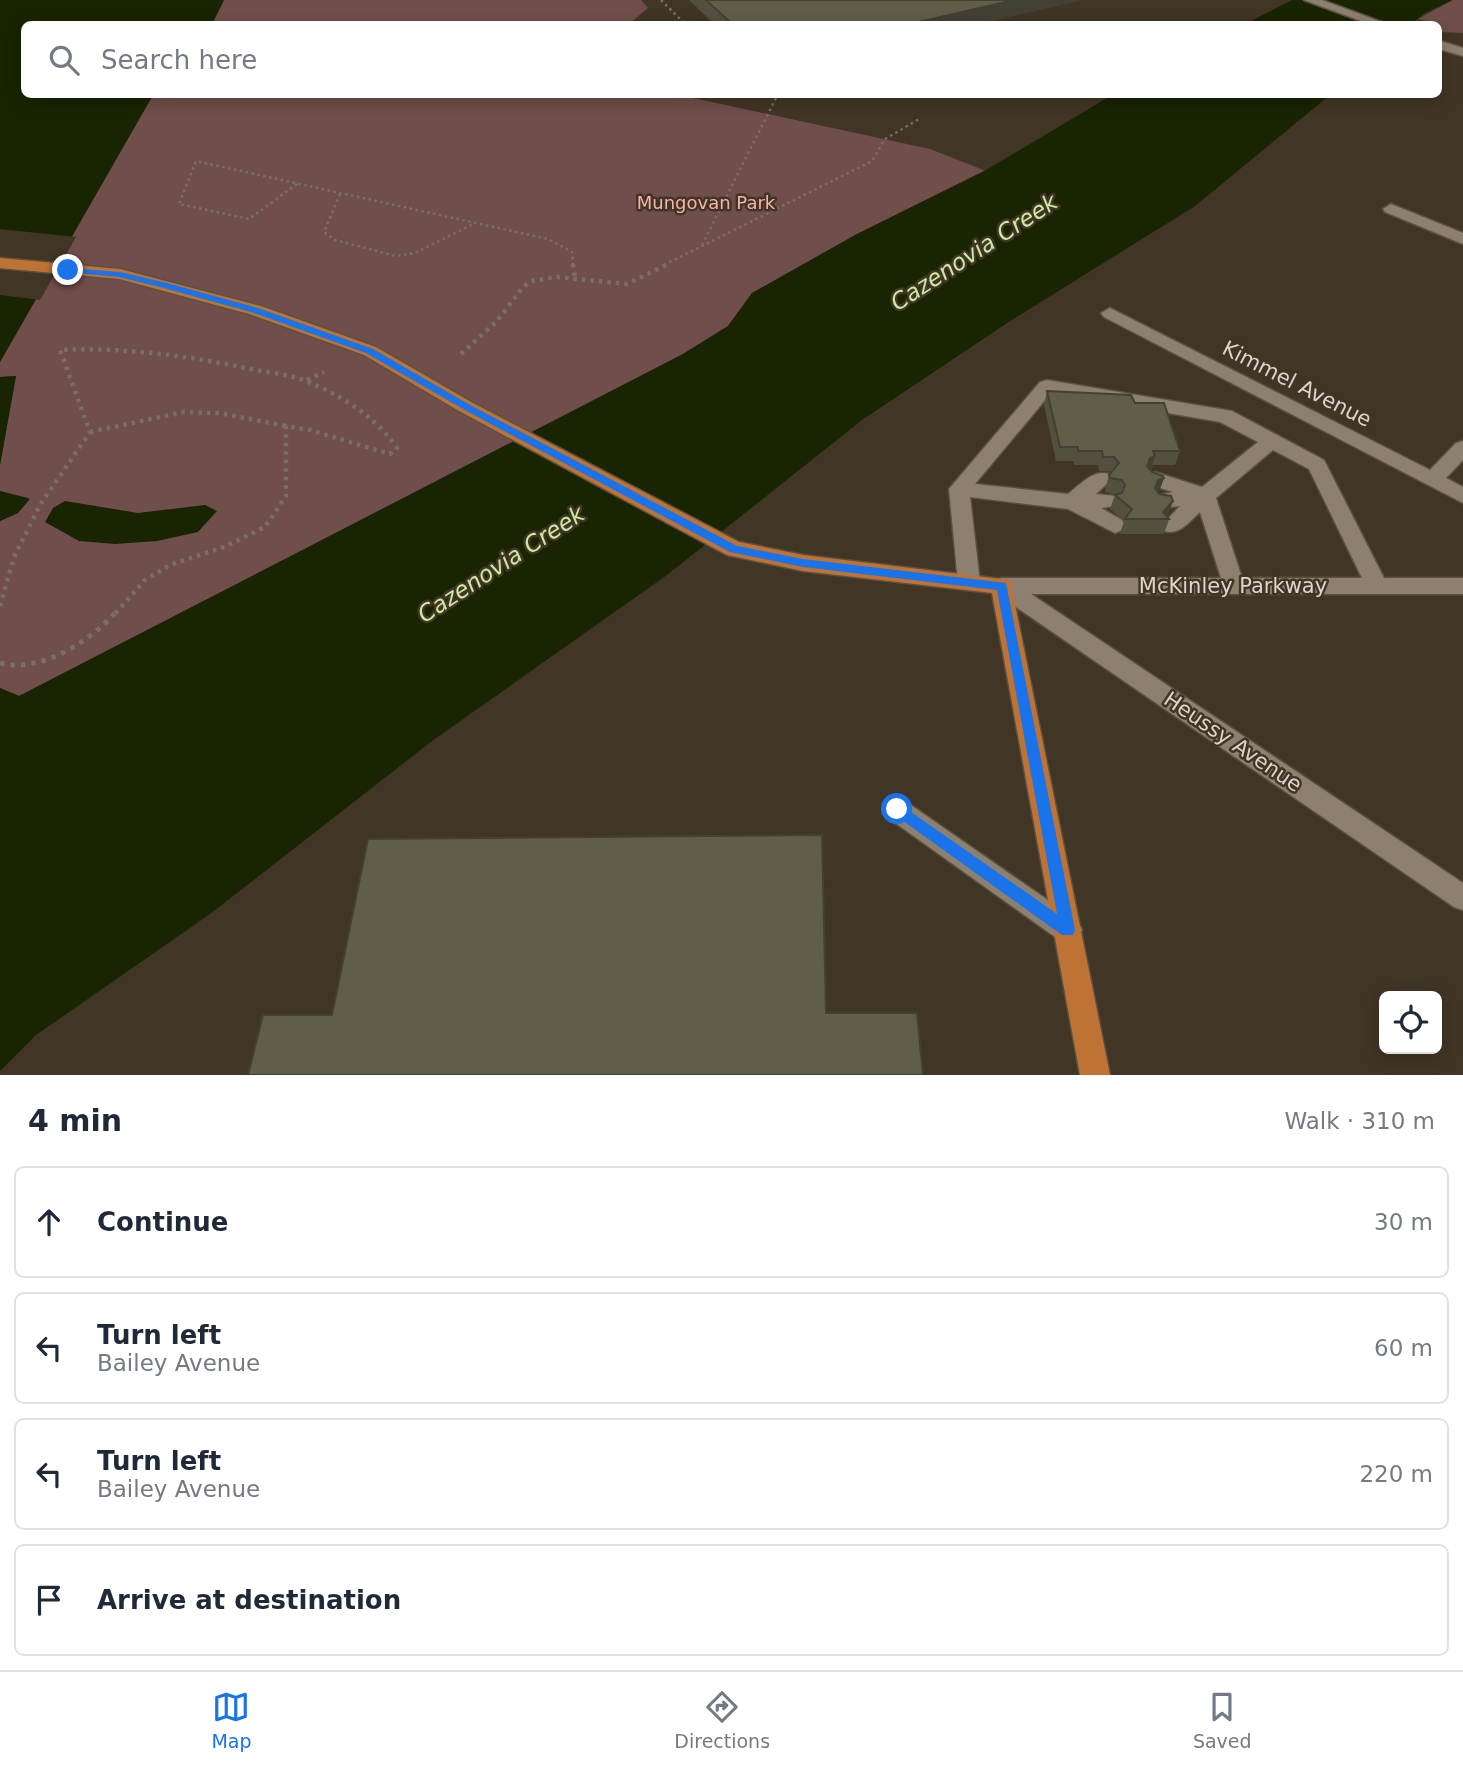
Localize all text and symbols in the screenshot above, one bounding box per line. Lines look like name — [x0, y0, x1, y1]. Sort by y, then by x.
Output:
search box — [21, 21, 1442, 98]
icon: search — [45, 41, 83, 79]
text: Search here — [101, 45, 257, 75]
water label: Cazenovia Creek — [886, 187, 1064, 316]
park label: Mungovan Park — [637, 192, 776, 213]
route end — [52, 254, 83, 285]
street label: Kimmel Avenue — [1218, 336, 1376, 432]
water label: Cazenovia Creek — [413, 499, 591, 628]
street label: McKinley Parkway — [1139, 574, 1327, 598]
street label: Heussy Avenue — [1160, 687, 1306, 797]
route start — [881, 793, 912, 824]
map controls — [1379, 991, 1442, 1054]
button: locate — [1379, 991, 1442, 1054]
text: 4 min — [28, 1103, 122, 1138]
text: Walk · 310 m — [1284, 1108, 1435, 1134]
icon: ahead — [30, 1203, 68, 1241]
text: Continue — [97, 1207, 228, 1237]
text: 30 m — [1374, 1209, 1433, 1235]
text: Turn left — [97, 1320, 221, 1350]
icon: left — [30, 1329, 68, 1367]
text: 60 m — [1374, 1335, 1433, 1361]
text: Bailey Avenue — [97, 1350, 260, 1376]
text: Turn left — [97, 1446, 221, 1476]
icon: left — [30, 1455, 68, 1493]
text: 220 m — [1359, 1461, 1433, 1487]
text: Bailey Avenue — [97, 1476, 260, 1502]
icon: arrive — [30, 1581, 68, 1619]
text: Arrive at destination — [97, 1585, 401, 1615]
tab: Map — [211, 1688, 252, 1752]
tab: Directions — [674, 1688, 770, 1752]
tab: Saved — [1193, 1688, 1252, 1752]

